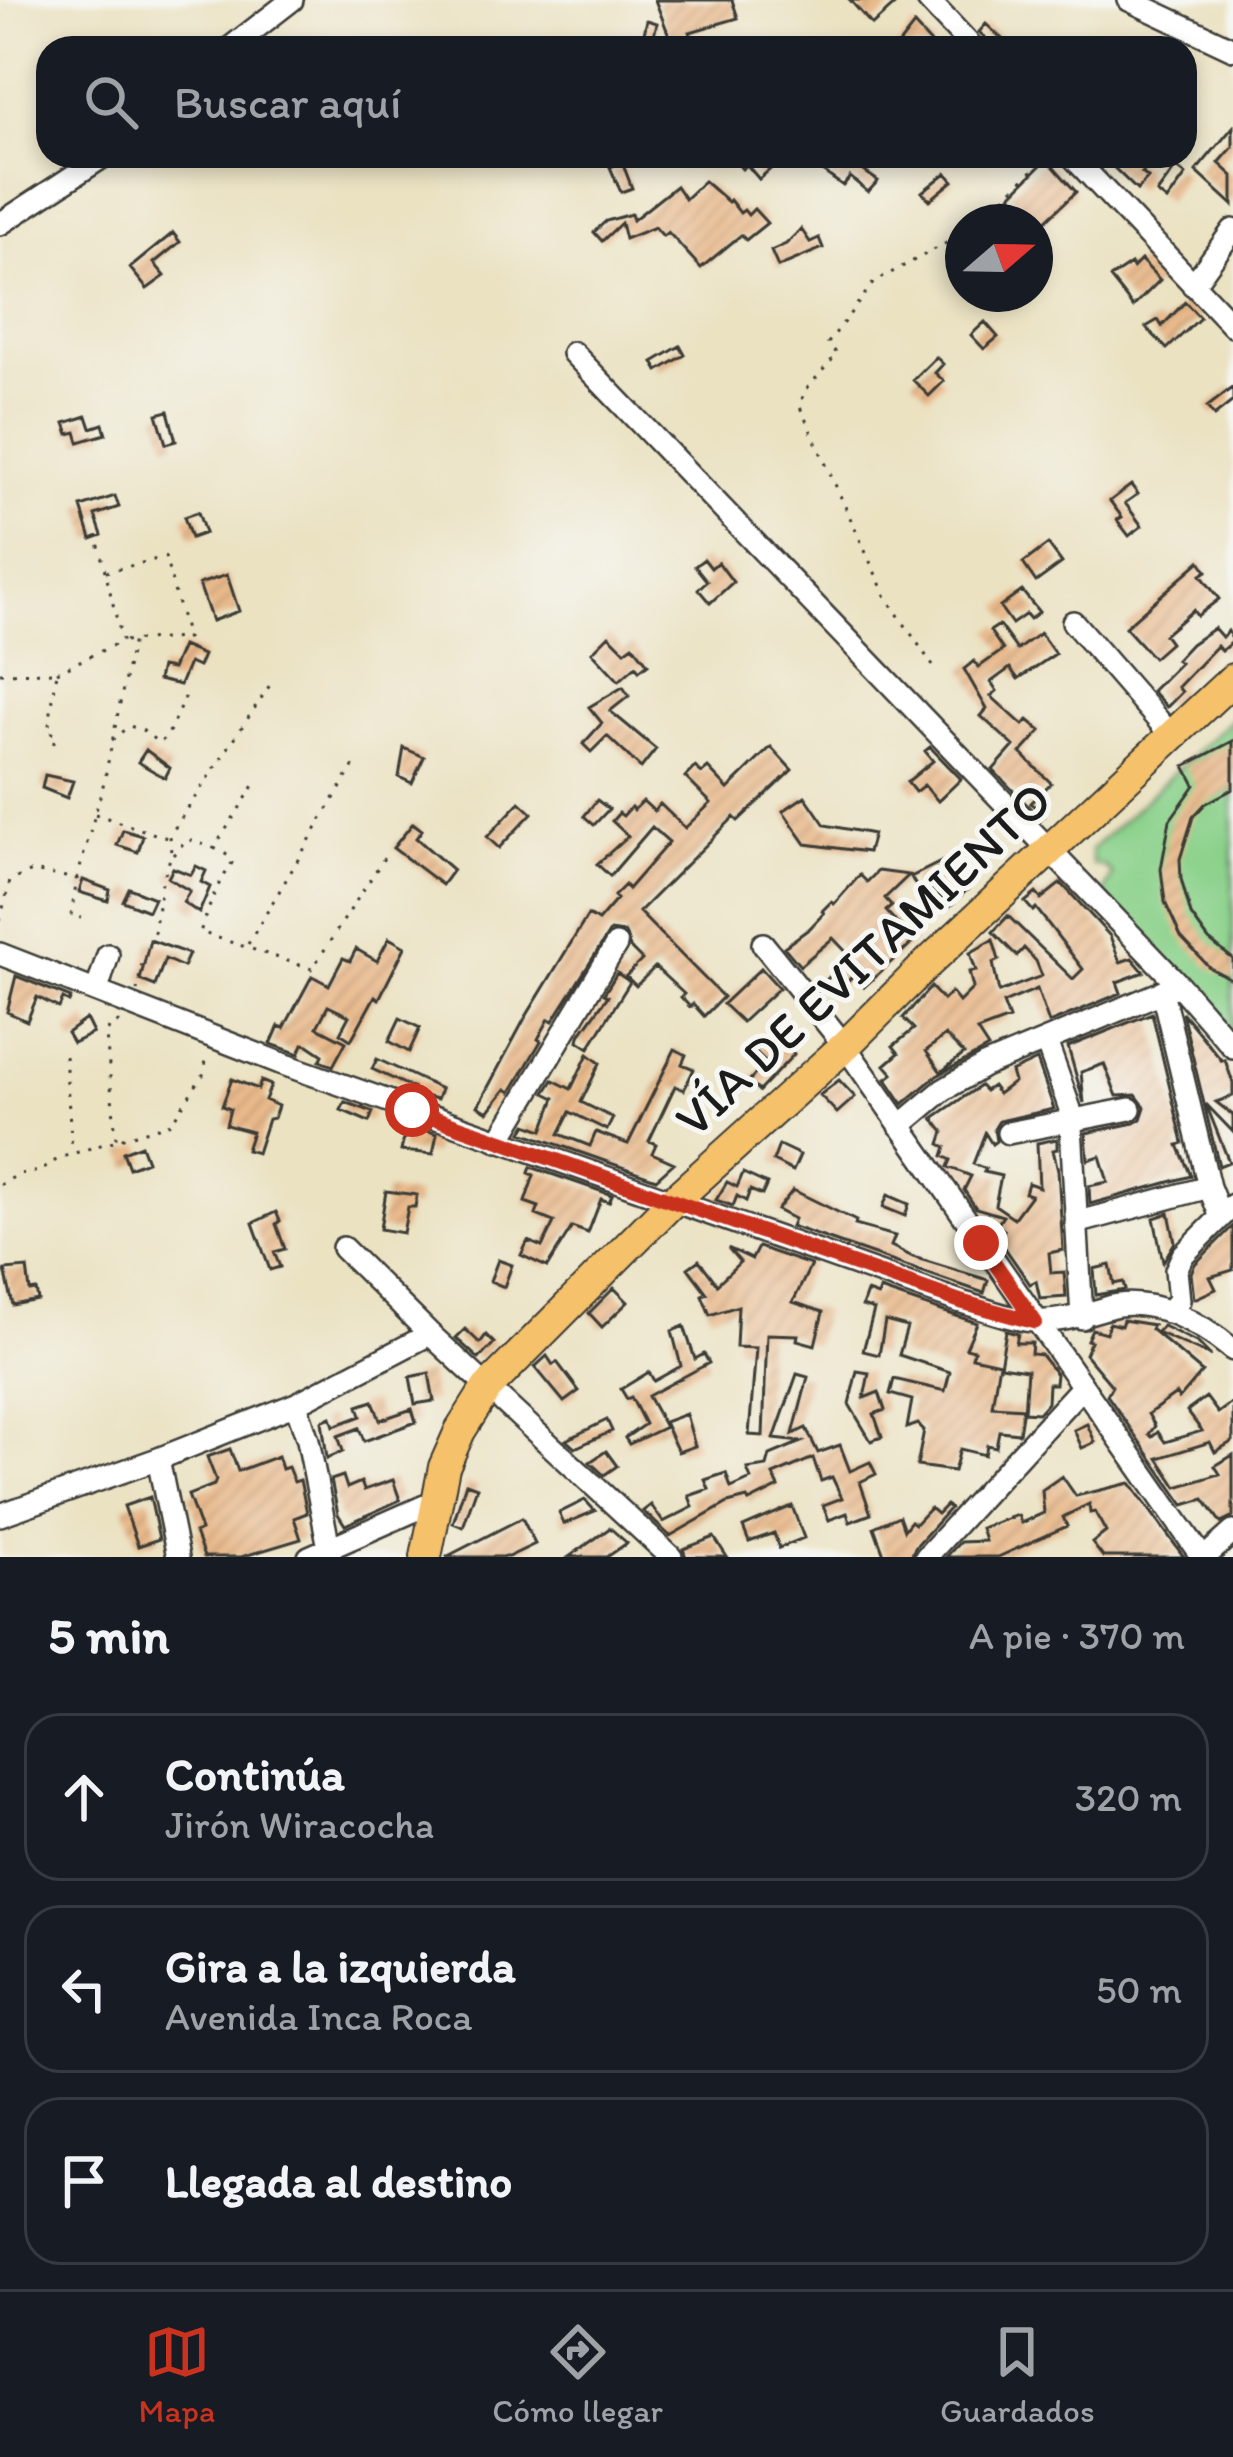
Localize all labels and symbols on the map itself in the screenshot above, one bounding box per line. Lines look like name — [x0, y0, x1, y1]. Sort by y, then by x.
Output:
north arrow — [945, 204, 1053, 312]
street label: VÍA DE EVITAMIENTO — [662, 769, 1064, 1149]
route start — [385, 1083, 439, 1137]
route end — [954, 1216, 1008, 1270]

